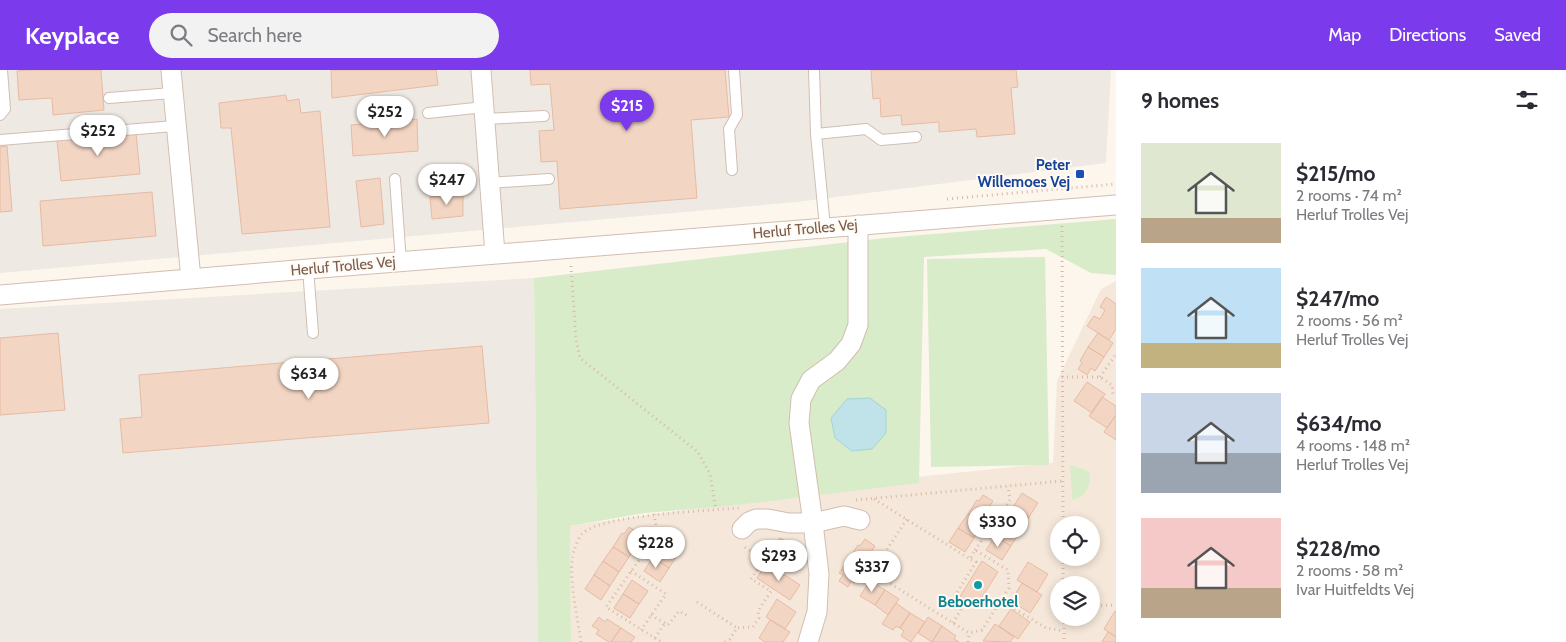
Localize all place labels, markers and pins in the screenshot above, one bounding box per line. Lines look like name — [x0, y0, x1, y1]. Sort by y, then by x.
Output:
pin: $215 — [597, 90, 657, 132]
pin: $252 — [355, 96, 415, 138]
pin: $252 — [68, 114, 128, 157]
place label: Peter Willemoes Vej — [978, 156, 1070, 191]
pin: $247 — [417, 164, 477, 206]
marker: Peter Willemoes Vej — [1074, 168, 1086, 180]
pin: $634 — [279, 358, 339, 400]
pin: $330 — [968, 506, 1028, 548]
pin: $228 — [626, 526, 686, 569]
pin: $293 — [749, 540, 809, 582]
pin: $337 — [842, 550, 902, 593]
marker: Beboerhotel — [972, 579, 984, 591]
place label: Beboerhotel — [938, 593, 1018, 611]

